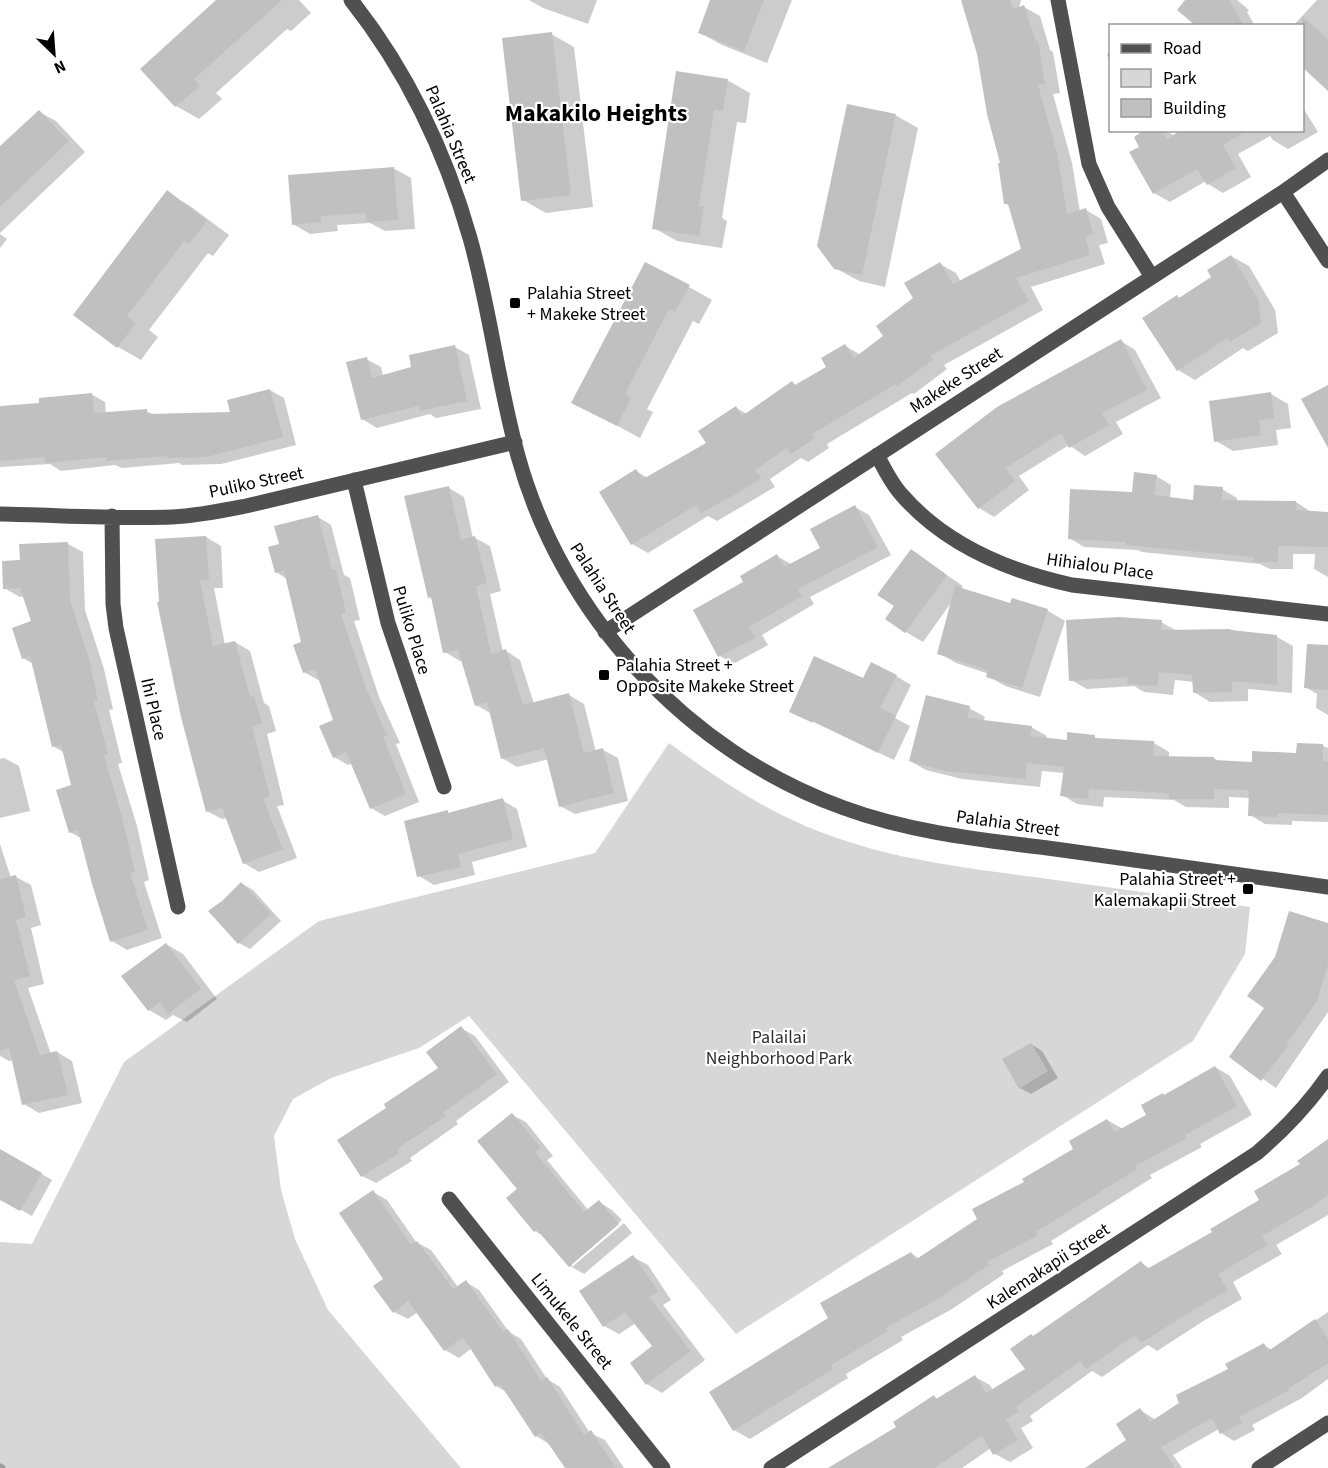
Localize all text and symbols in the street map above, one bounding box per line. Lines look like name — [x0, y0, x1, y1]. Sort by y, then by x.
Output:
north arrow — [24, 24, 84, 84]
legend — [1109, 24, 1304, 132]
text: Road — [1163, 36, 1202, 61]
text: N — [50, 54, 69, 79]
text: Park — [1163, 66, 1197, 91]
street label: Palahia Street — [419, 81, 482, 187]
district label: Makakilo Heights — [505, 96, 687, 131]
text: Building — [1163, 96, 1226, 121]
place label: Palahia Street + Makeke Street — [527, 281, 645, 327]
marker: Palahia Street + Makeke Street — [508, 296, 522, 310]
street label: Makeke Street — [905, 341, 1007, 420]
street label: Puliko Street — [207, 460, 306, 505]
street label: Palahia Street — [564, 538, 641, 639]
street label: Hihialou Place — [1045, 547, 1155, 586]
street label: Puliko Place — [386, 583, 437, 678]
place label: Palahia Street + Opposite Makeke Street — [616, 653, 794, 699]
marker: Palahia Street + Opposite Makeke Street — [597, 668, 611, 682]
street label: Ihi Place — [134, 676, 173, 743]
street label: Palahia Street — [955, 804, 1061, 843]
place label: Palahia Street + Kalemakapii Street — [1094, 867, 1236, 913]
marker: Palahia Street + Kalemakapii Street — [1241, 882, 1255, 896]
park label: Palailai Neighborhood Park — [706, 1025, 852, 1071]
street label: Kalemakapii Street — [982, 1217, 1115, 1316]
street label: Limukele Street — [525, 1268, 618, 1375]

